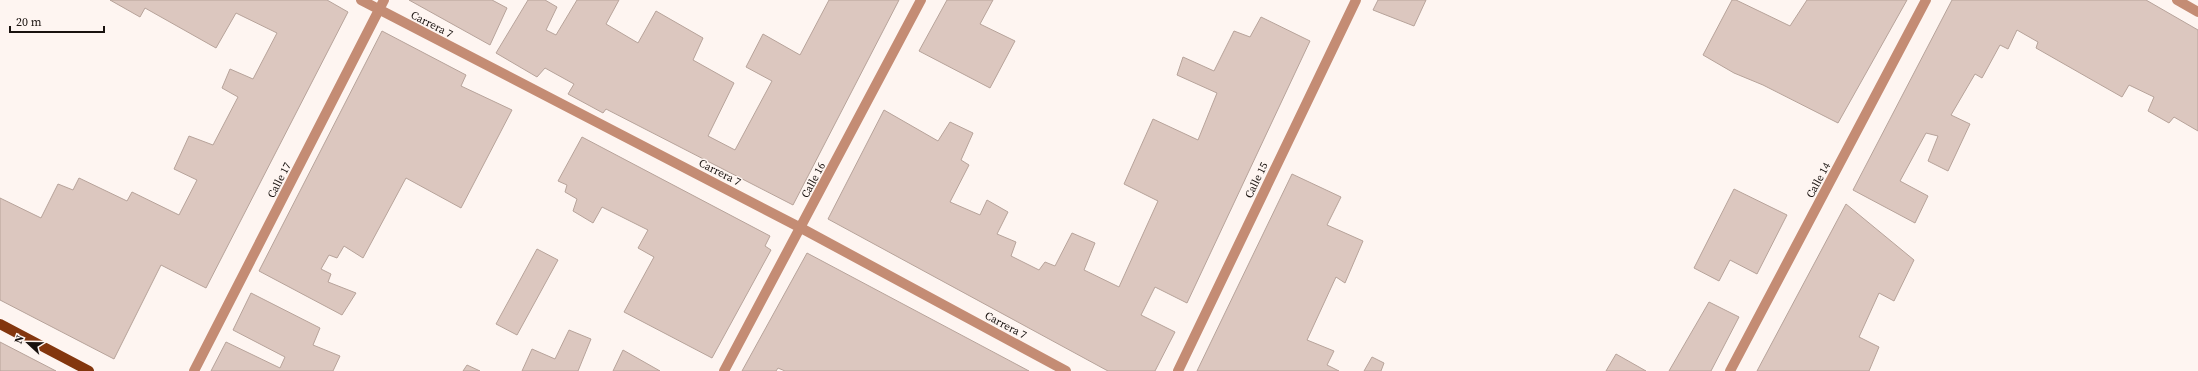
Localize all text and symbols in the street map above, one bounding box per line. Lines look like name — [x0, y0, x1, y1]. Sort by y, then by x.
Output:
street label: Carrera 7 — [408, 7, 456, 42]
scale bar — [10, 8, 104, 34]
text: 20 m — [16, 14, 42, 30]
street label: Carrera 7 — [696, 155, 744, 190]
street label: Calle 17 — [264, 159, 295, 201]
street label: Calle 16 — [798, 159, 829, 201]
street label: Calle 15 — [1241, 159, 1272, 201]
street label: Calle 14 — [1803, 159, 1834, 201]
street label: Carrera 7 — [982, 308, 1030, 343]
north arrow — [8, 323, 48, 363]
text: N — [11, 333, 28, 346]

